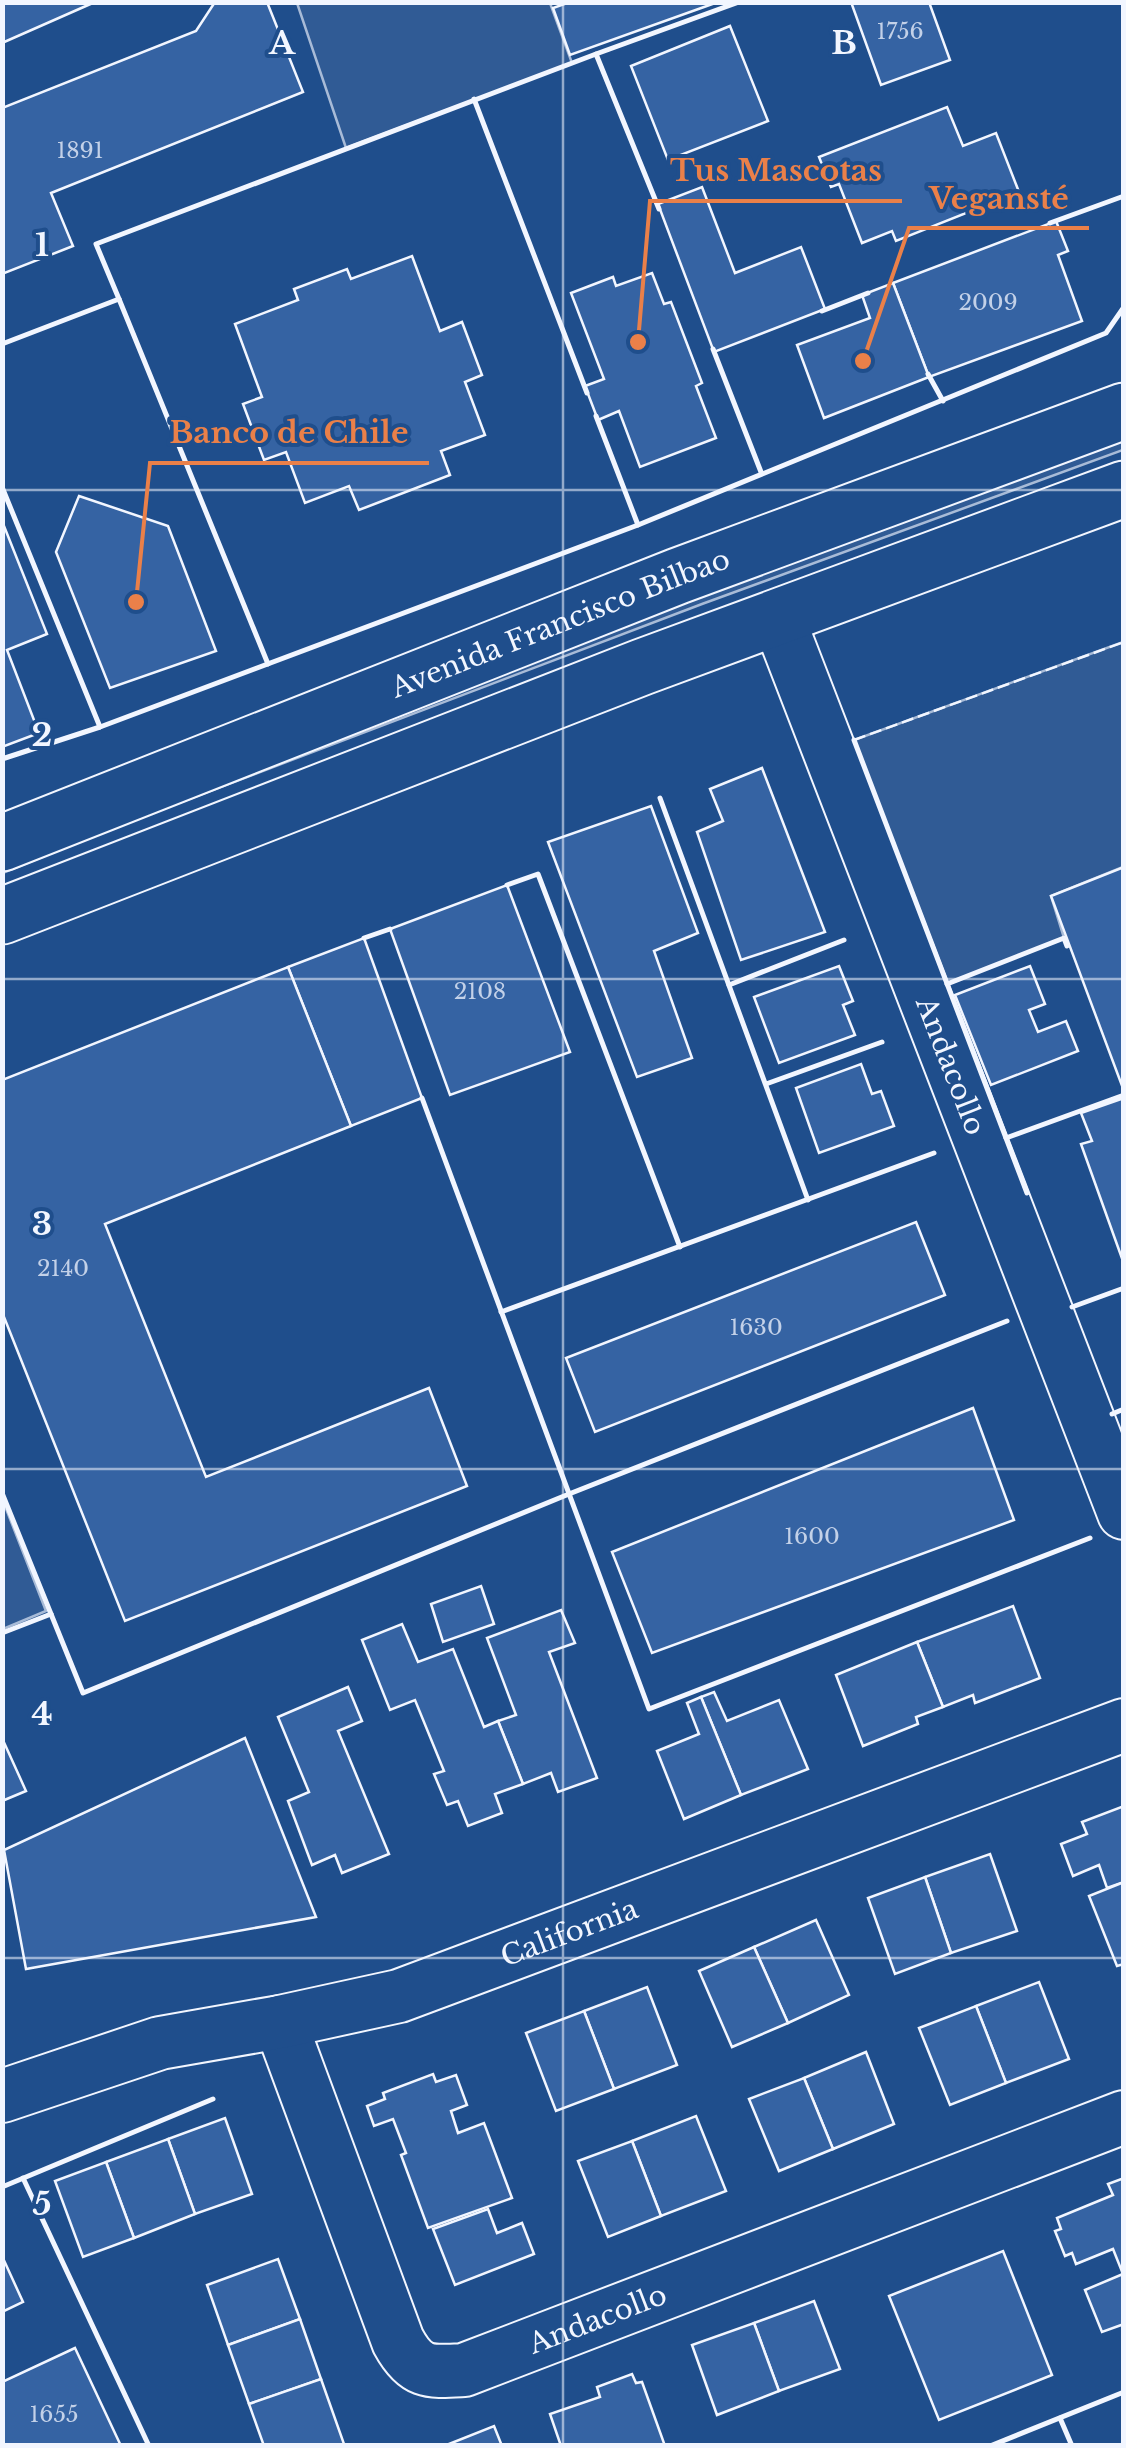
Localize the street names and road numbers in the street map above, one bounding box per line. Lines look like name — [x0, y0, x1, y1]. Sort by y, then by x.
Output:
street label: Avenida Francisco Bilbao — [385, 541, 735, 706]
street label: Andacollo — [908, 991, 994, 1140]
street label: California — [496, 1891, 643, 1974]
street label: Andacollo — [523, 2276, 672, 2361]

